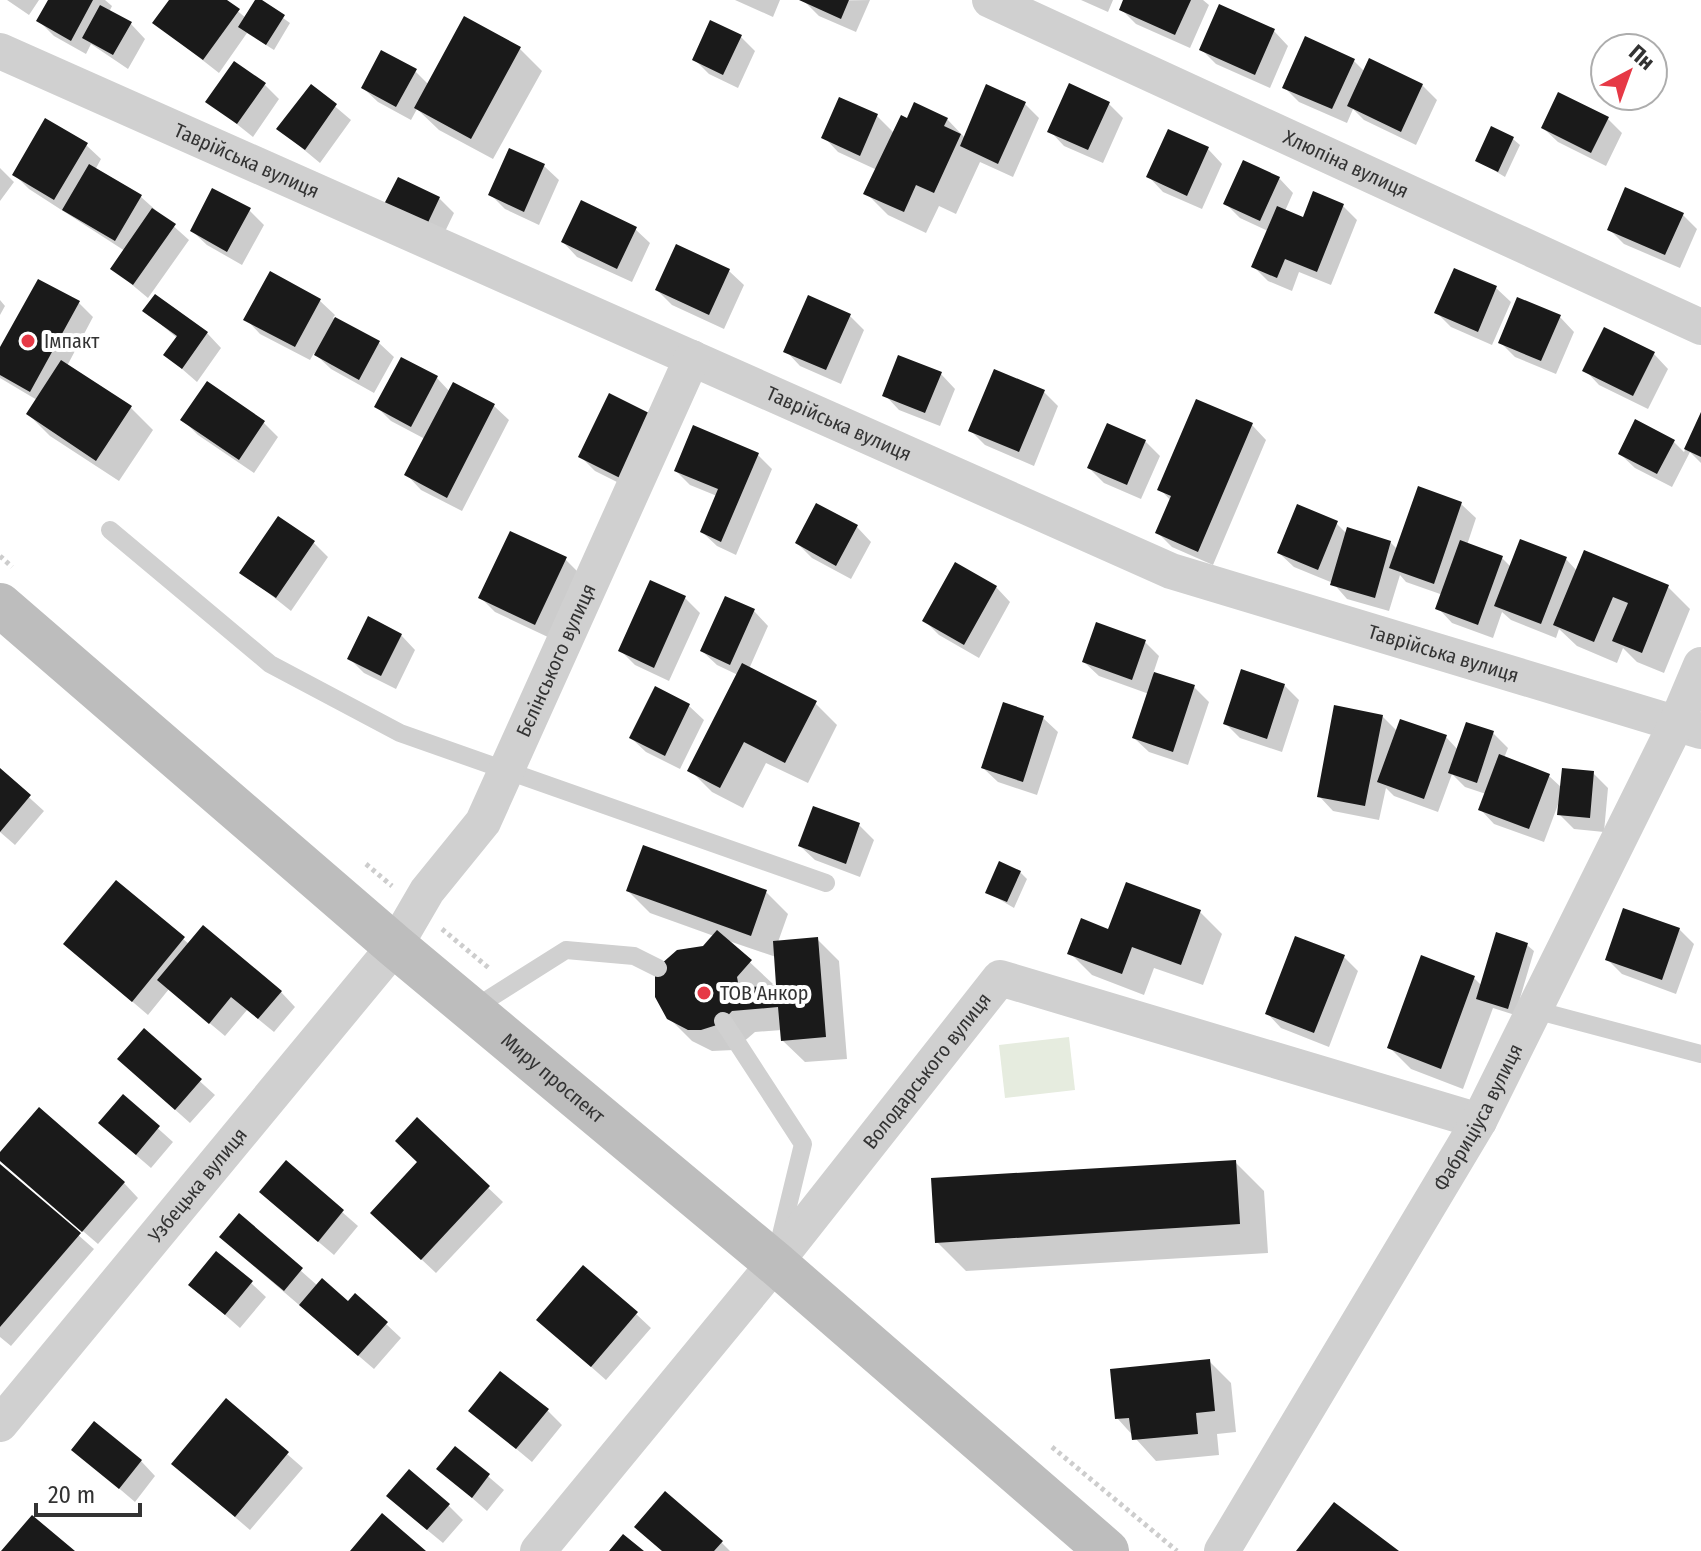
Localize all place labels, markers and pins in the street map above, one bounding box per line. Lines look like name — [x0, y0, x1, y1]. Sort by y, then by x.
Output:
place label: Iмпакт — [44, 329, 100, 353]
marker: Iмпакт — [19, 332, 37, 350]
place label: ТОВ Анкор — [720, 981, 808, 1005]
marker: ТОВ Анкор — [695, 984, 713, 1002]

